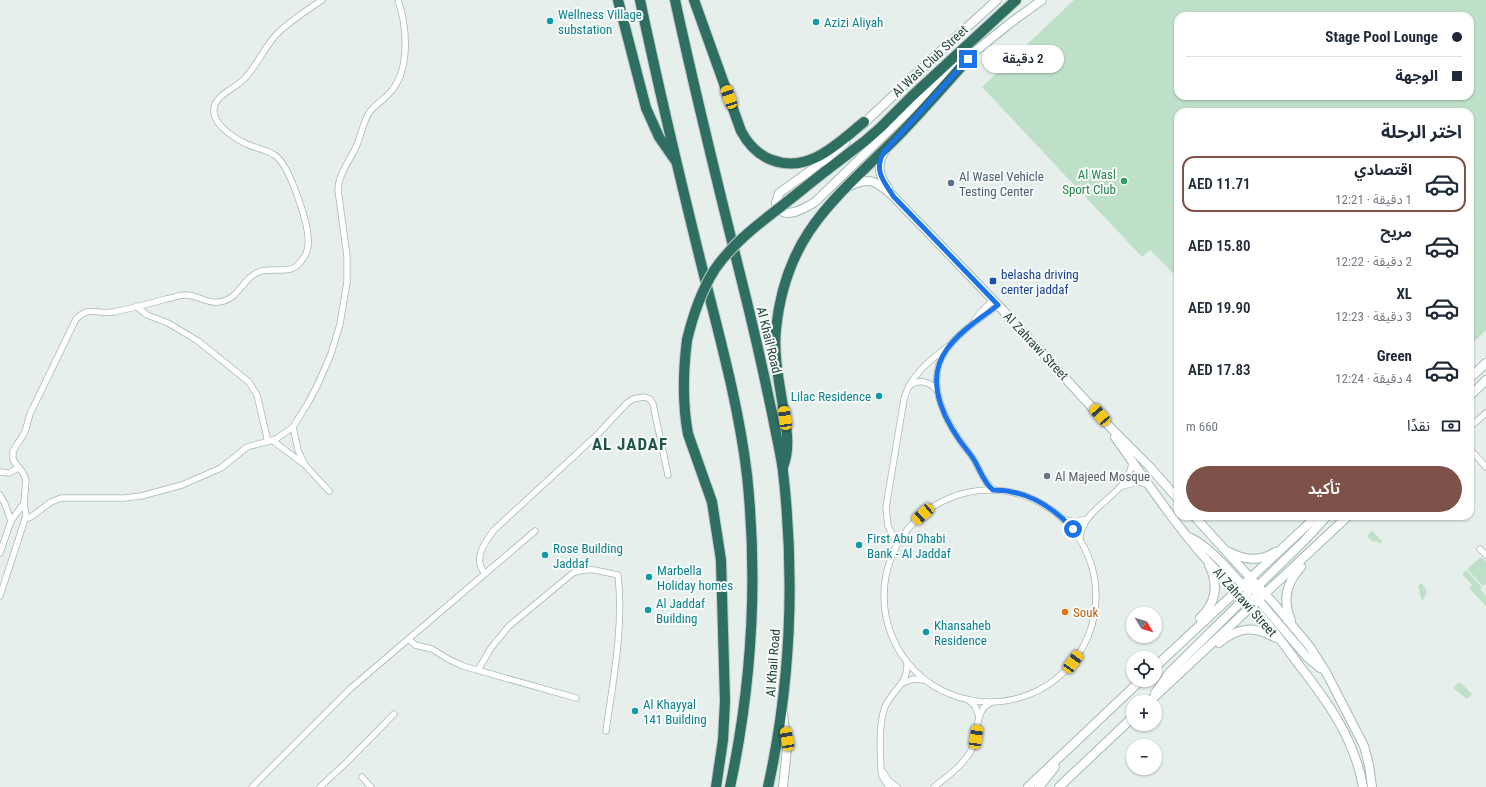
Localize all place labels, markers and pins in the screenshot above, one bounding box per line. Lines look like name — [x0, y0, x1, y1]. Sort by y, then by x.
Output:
place label: Wellness Village substation — [558, 7, 642, 37]
place label: Azizi Aliyah — [824, 15, 883, 30]
marker: Wellness Village substation — [545, 16, 555, 26]
marker: Azizi Aliyah — [811, 17, 821, 27]
place label: Al Wasl Sport Club — [1062, 167, 1116, 197]
place label: Al Wasel Vehicle Testing Center — [959, 169, 1044, 199]
marker: Al Wasl Sport Club — [1119, 176, 1129, 186]
marker: Al Wasel Vehicle Testing Center — [946, 178, 956, 188]
place label: belasha driving center jaddaf — [1001, 267, 1079, 297]
marker: belasha driving center jaddaf — [988, 276, 998, 286]
place label: Lilac Residence — [791, 389, 871, 404]
marker: Lilac Residence — [874, 391, 884, 401]
place label: Al Majeed Mosque — [1055, 469, 1150, 484]
marker: Al Majeed Mosque — [1042, 471, 1052, 481]
place label: First Abu Dhabi Bank - Al Jaddaf — [867, 531, 951, 561]
marker: First Abu Dhabi Bank - Al Jaddaf — [854, 540, 864, 550]
place label: Rose Building Jaddaf — [553, 541, 623, 571]
marker: Rose Building Jaddaf — [540, 550, 550, 560]
place label: Marbella Holiday homes — [657, 563, 733, 593]
marker: Marbella Holiday homes — [644, 572, 654, 582]
place label: Al Jaddaf Building — [656, 596, 705, 626]
marker: Al Jaddaf Building — [643, 605, 653, 615]
place label: Souk — [1073, 605, 1099, 620]
marker: Souk — [1060, 607, 1070, 617]
place label: Khansaheb Residence — [934, 618, 991, 648]
marker: Khansaheb Residence — [921, 627, 931, 637]
place label: Al Khayyal 141 Building — [643, 697, 707, 727]
marker: Al Khayyal 141 Building — [630, 706, 640, 716]

